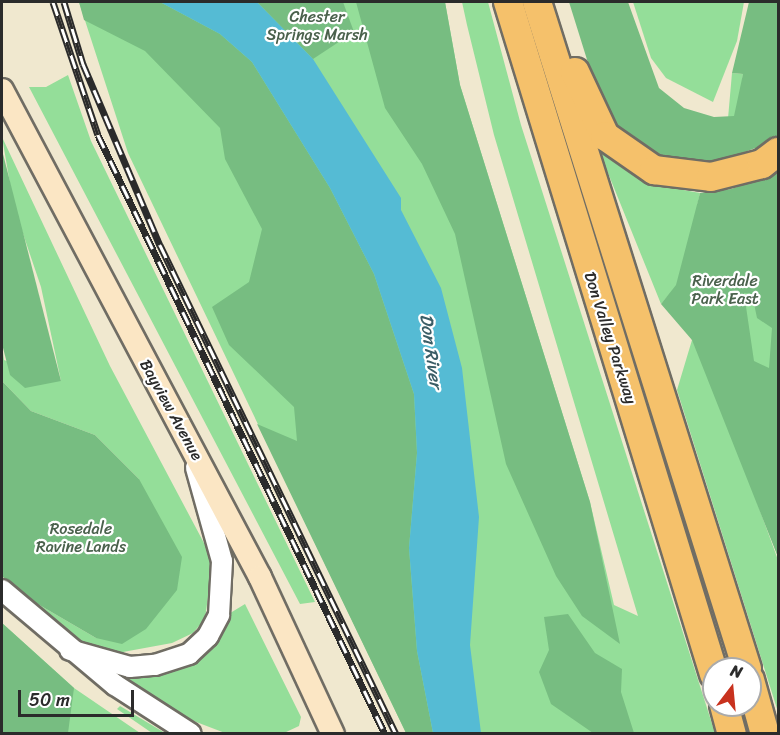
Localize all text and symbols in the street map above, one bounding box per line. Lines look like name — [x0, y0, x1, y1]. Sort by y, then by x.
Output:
park label: Chester Springs Marsh — [266, 7, 368, 45]
street label: Don Valley Parkway — [580, 270, 640, 406]
park label: Riverdale Park East — [691, 271, 759, 309]
water label: Don River — [415, 312, 447, 390]
street label: Bayview Avenue — [135, 356, 207, 464]
park label: Rosedale Ravine Lands — [36, 519, 126, 557]
text: N — [727, 656, 746, 687]
north arrow — [702, 657, 762, 717]
scale bar — [21, 678, 136, 716]
text: 50 m — [29, 684, 70, 716]

